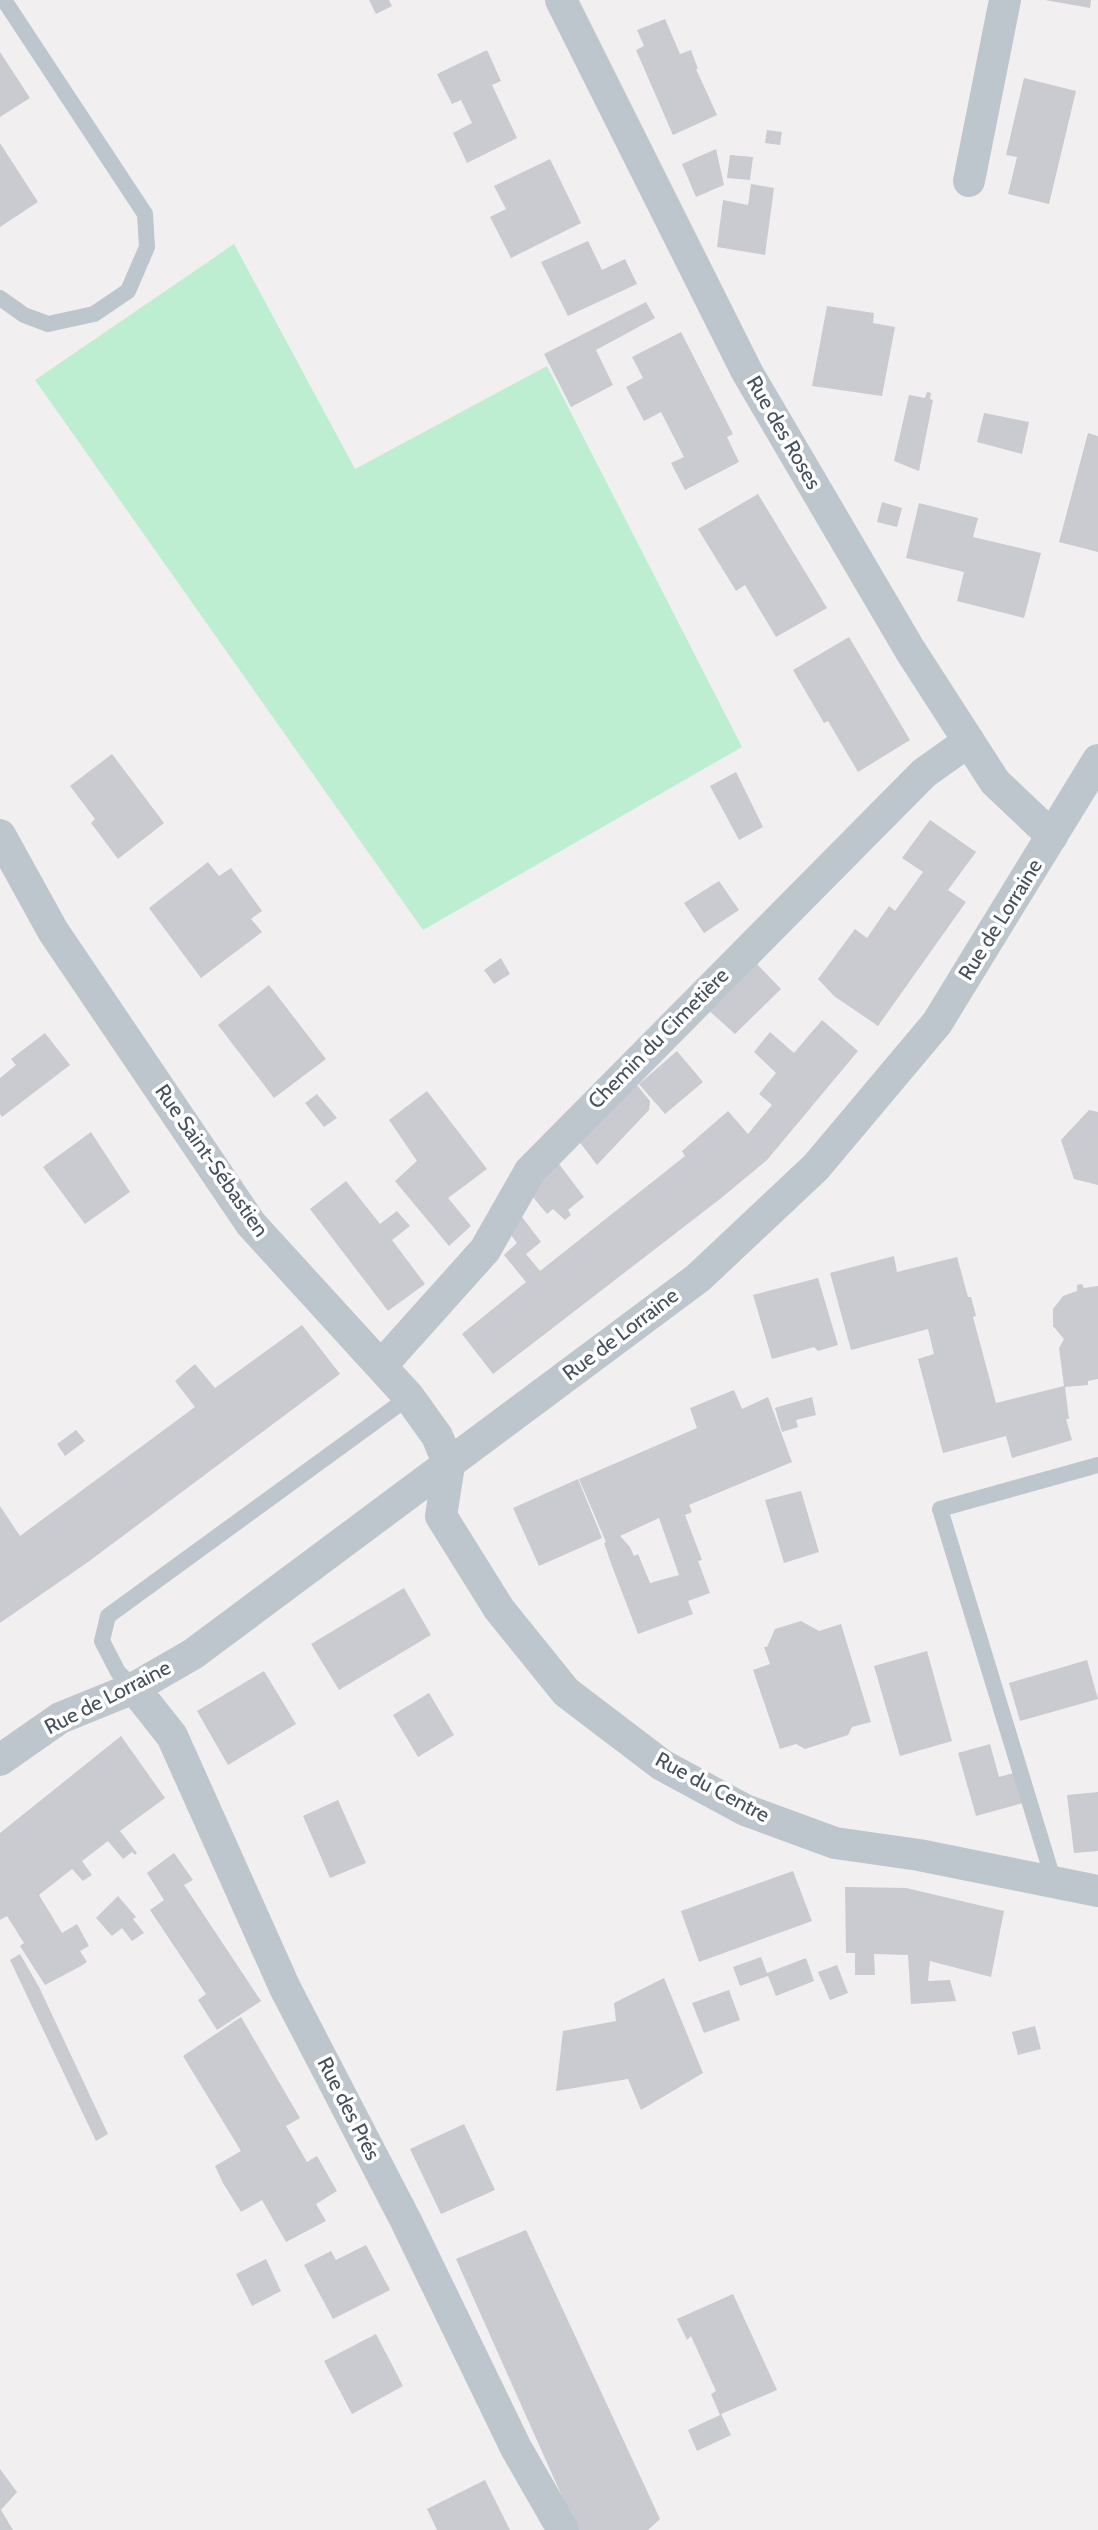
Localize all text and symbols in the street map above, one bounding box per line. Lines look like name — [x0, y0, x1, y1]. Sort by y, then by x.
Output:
street label: Rue des Roses — [740, 372, 826, 494]
street label: Rue de Lorraine — [954, 855, 1048, 985]
street label: Chemin du Cimetière — [583, 963, 735, 1115]
street label: Rue Saint-Sébastien — [149, 1080, 273, 1242]
street label: Rue de Lorraine — [558, 1283, 684, 1387]
street label: Rue de Lorraine — [41, 1655, 175, 1741]
street label: Rue du Centre — [651, 1747, 773, 1829]
street label: Rue des Prés — [311, 2053, 385, 2165]

